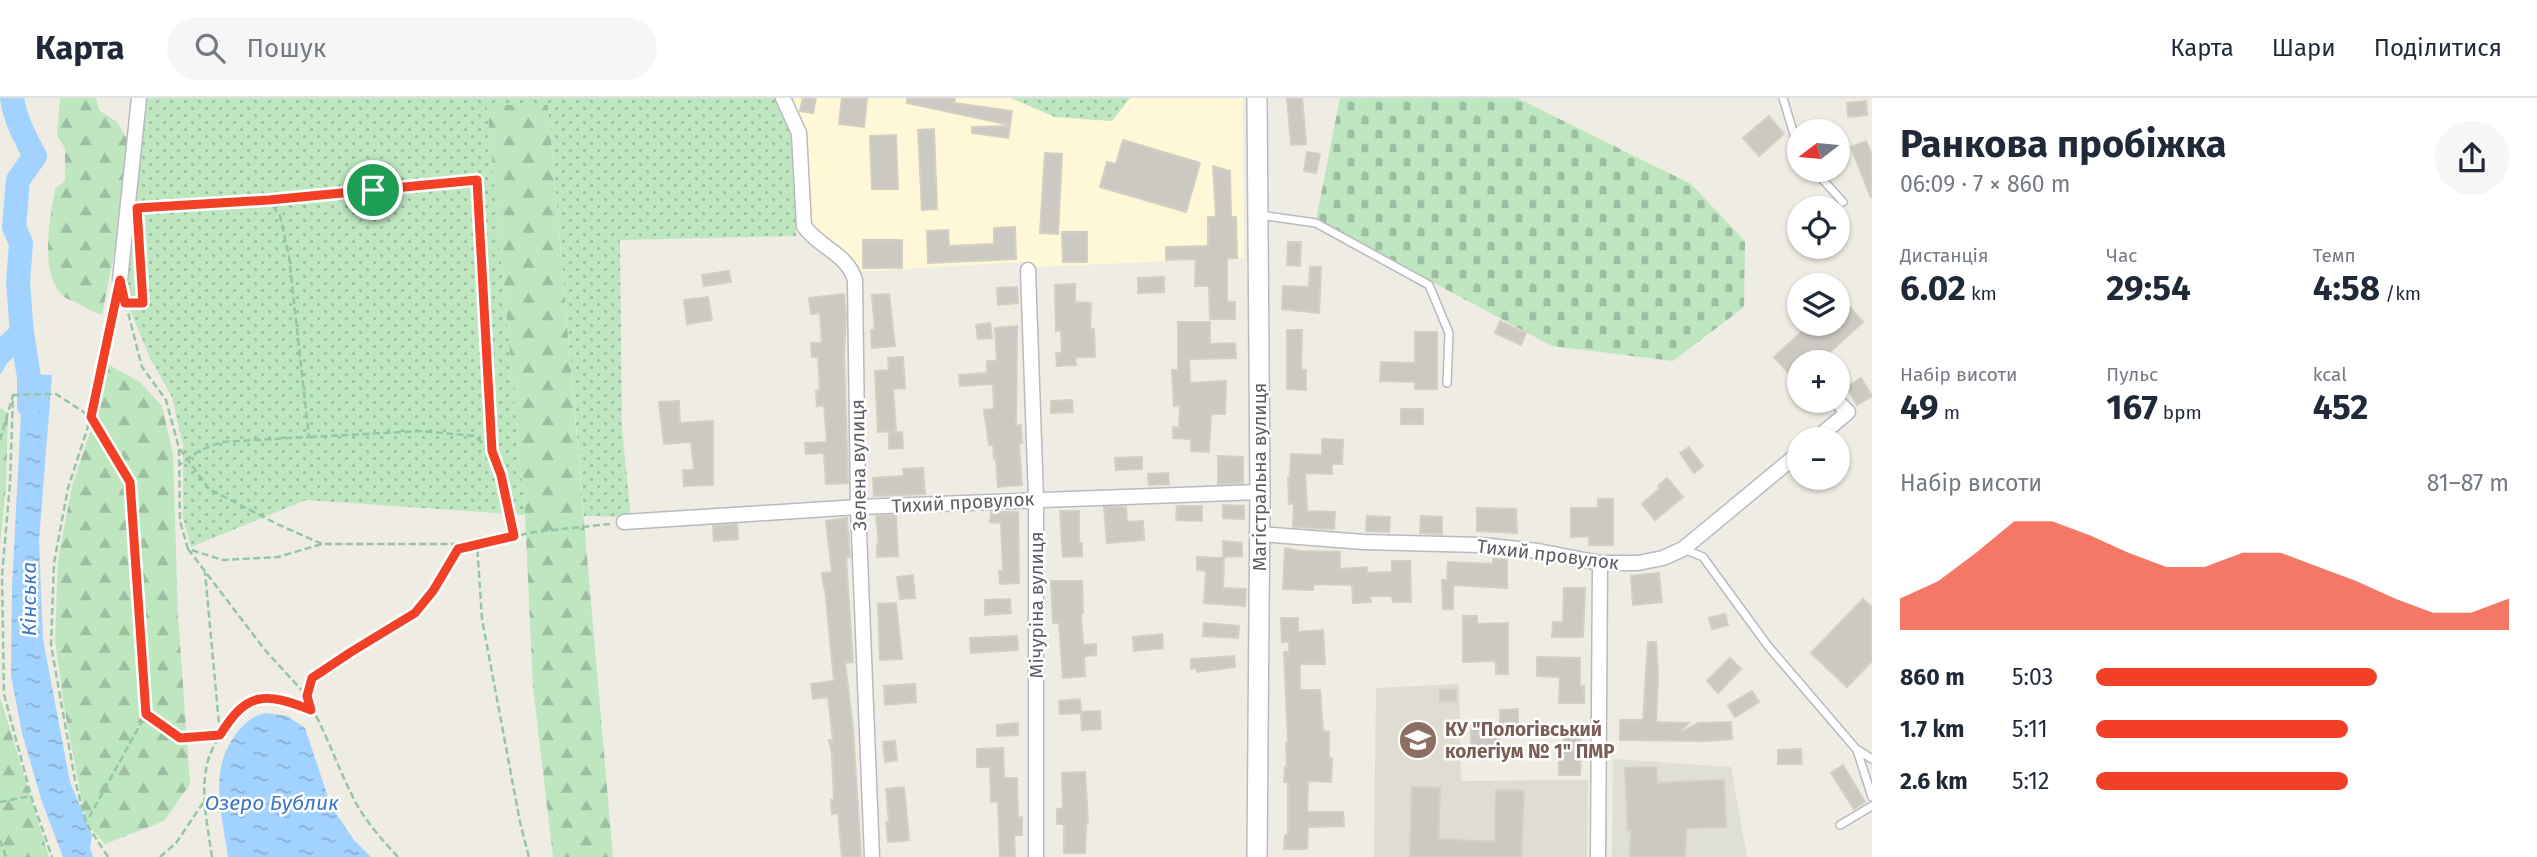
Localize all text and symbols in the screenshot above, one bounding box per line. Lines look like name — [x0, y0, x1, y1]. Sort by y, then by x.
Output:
search box — [167, 17, 657, 80]
text: Карта — [35, 28, 125, 68]
icon: search — [191, 29, 229, 67]
text: Пошук — [247, 33, 326, 64]
text: Карта — [2170, 34, 2234, 62]
text: Шари — [2272, 34, 2336, 62]
text: Поділитися — [2374, 34, 2502, 62]
north arrow — [1787, 119, 1850, 182]
map controls — [1787, 119, 1850, 490]
text: Ранкова пробіжка — [1900, 121, 2226, 167]
button: share — [2435, 121, 2509, 195]
pin — [343, 160, 403, 220]
text: 06:09 · 7 × 860 m — [1900, 170, 2070, 198]
icon: arrive — [354, 171, 392, 209]
button: locate — [1787, 196, 1850, 259]
text: Дистанція — [1900, 244, 1988, 267]
text: Час — [2106, 244, 2137, 267]
text: Темп — [2313, 244, 2356, 267]
text: 6.02 — [1900, 267, 1966, 309]
text: 29:54 — [2106, 267, 2191, 309]
text: 4:58 — [2313, 267, 2380, 309]
button: layers — [1787, 273, 1850, 336]
text: km — [1966, 282, 1997, 305]
text: /km — [2380, 282, 2421, 305]
button: + — [1787, 350, 1850, 413]
text: Набір висоти — [1900, 363, 2017, 386]
text: Пульс — [2106, 363, 2158, 386]
text: kcal — [2313, 363, 2347, 386]
street label: Магістральна вулиця — [1248, 383, 1271, 571]
text: 49 — [1900, 386, 1939, 428]
text: 167 — [2106, 386, 2158, 428]
text: 452 — [2313, 386, 2368, 428]
street label: Зелена вулиця — [846, 399, 871, 531]
text: m — [1939, 401, 1960, 424]
text: bpm — [2158, 401, 2202, 424]
button: − — [1787, 427, 1850, 490]
text: Набір висоти — [1900, 469, 2042, 497]
text: 81–87 m — [2427, 469, 2509, 497]
street label: Тихий провулок — [891, 487, 1035, 518]
street label: Мічуріна вулиця — [1025, 532, 1048, 678]
street label: Тихий провулок — [1476, 534, 1620, 575]
water label: Кінська — [16, 562, 42, 636]
text: 860 m — [1900, 663, 1965, 691]
text: 5:03 — [2012, 663, 2053, 691]
text: 1.7 km — [1900, 715, 1965, 743]
text: 5:11 — [2012, 715, 2048, 743]
place label: КУ "Пологівський колегіум № 1" ПМР — [1445, 718, 1615, 763]
school or university icon: КУ "Пологівський колегіум № 1" ПМР — [1397, 719, 1439, 761]
text: 2.6 km — [1900, 767, 1968, 795]
text: 5:12 — [2012, 767, 2049, 795]
water label: Озеро Бублик — [205, 790, 339, 816]

